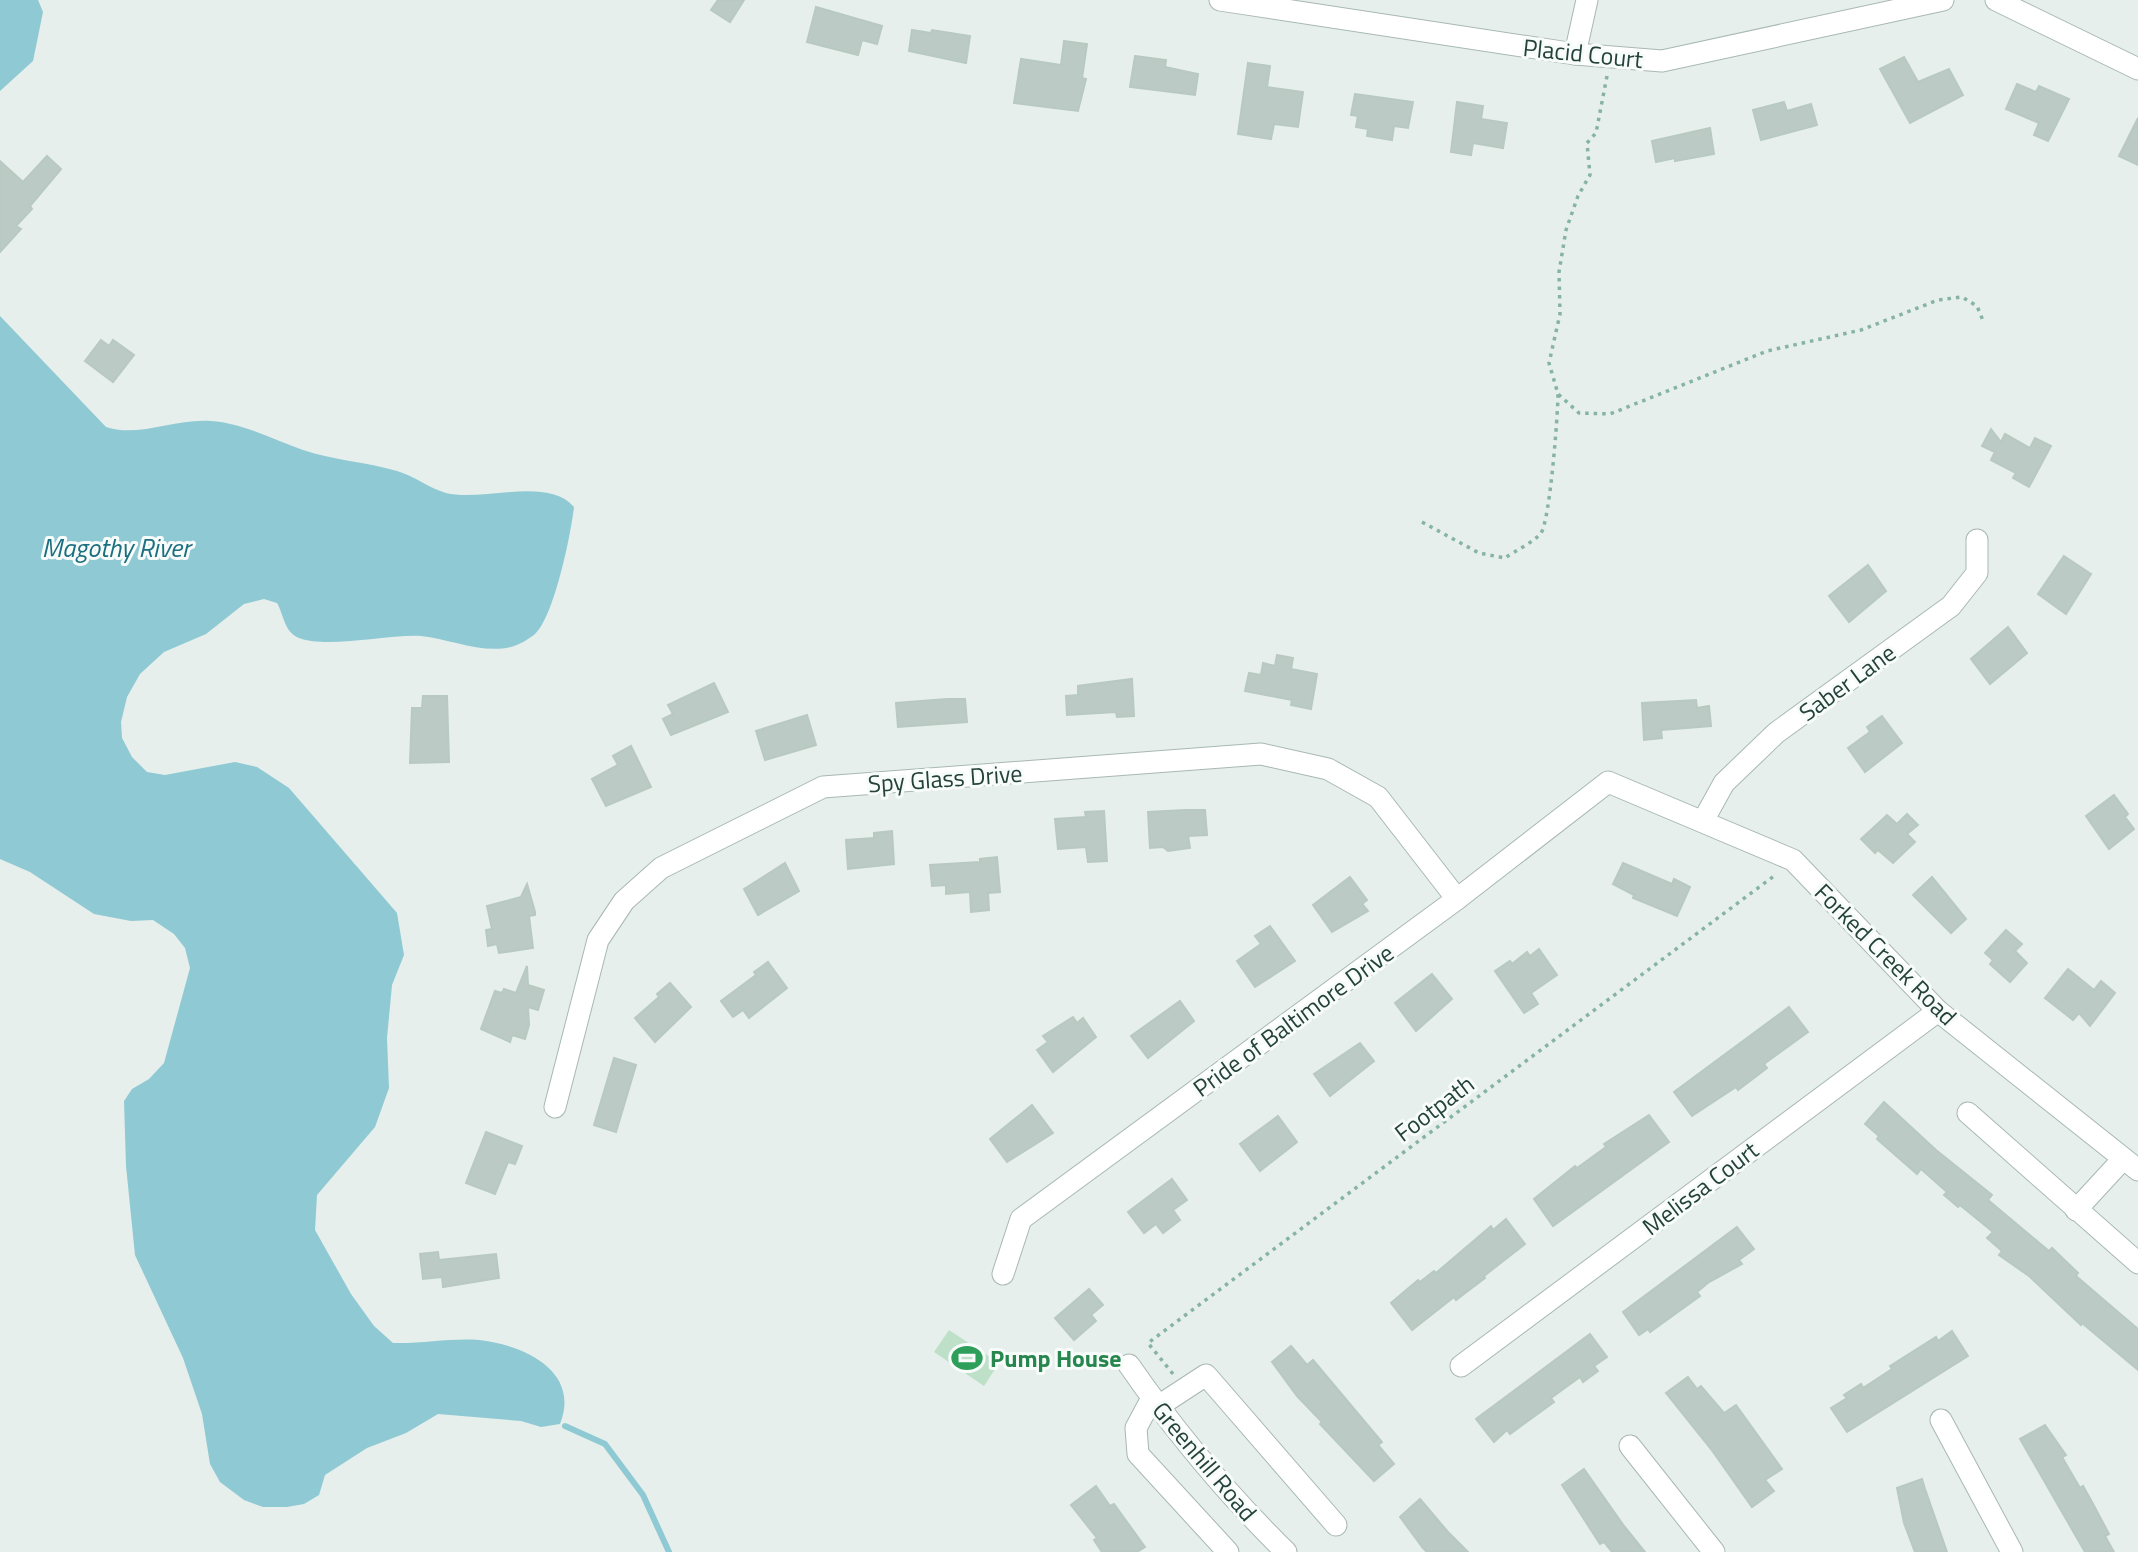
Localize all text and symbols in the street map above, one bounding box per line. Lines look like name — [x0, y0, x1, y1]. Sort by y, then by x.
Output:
street label: Placid Court — [1521, 29, 1645, 77]
water label: Magothy River — [42, 528, 193, 567]
street label: Saber Lane — [1791, 635, 1903, 729]
street label: Spy Glass Drive — [867, 755, 1023, 801]
street label: Forked Creek Road — [1807, 875, 1965, 1033]
street label: Pride of Baltimore Drive — [1185, 935, 1401, 1105]
street label: Footpath — [1386, 1066, 1482, 1150]
street label: Melissa Court — [1634, 1132, 1766, 1244]
place label: Pump House — [990, 1340, 1122, 1376]
sports icon: Pump House — [950, 1341, 984, 1375]
street label: Greenhill Road — [1144, 1393, 1266, 1529]

